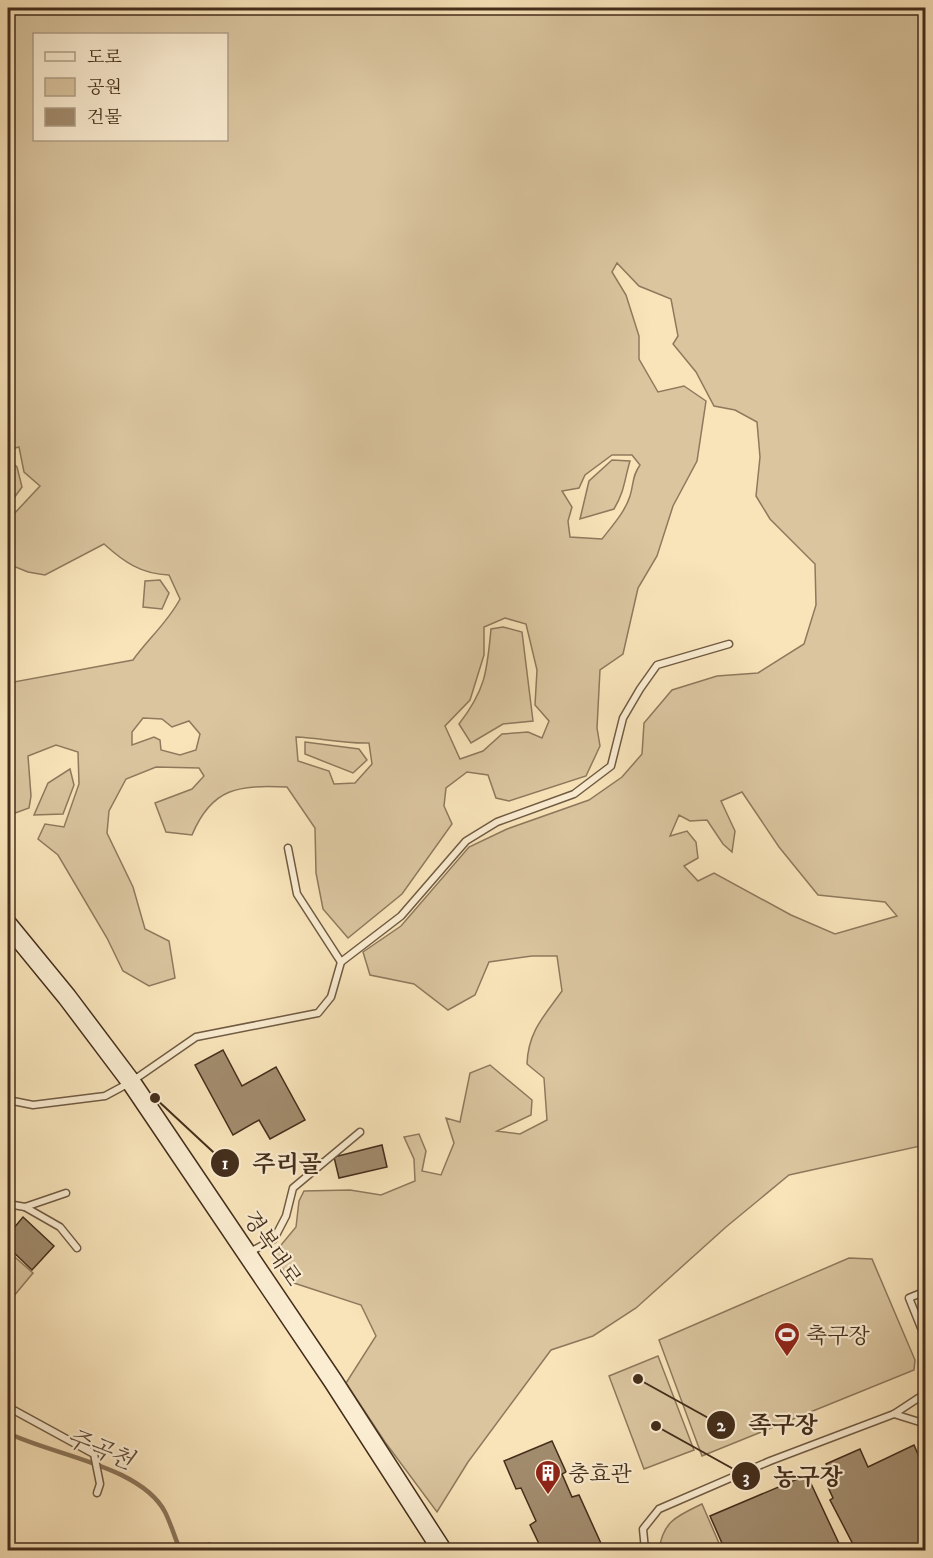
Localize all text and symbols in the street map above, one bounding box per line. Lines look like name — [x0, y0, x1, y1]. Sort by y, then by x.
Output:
legend — [33, 33, 228, 141]
text: 도로 — [87, 47, 122, 69]
text: 공원 — [87, 77, 122, 99]
text: 건물 — [87, 107, 122, 129]
callout: 주리골 — [210, 1142, 334, 1184]
text: 주리골 — [252, 1150, 322, 1180]
text: 1 — [222, 1153, 229, 1175]
street label: 경복대로 — [237, 1206, 307, 1292]
sports icon: 축구장 — [772, 1320, 802, 1358]
place label: 축구장 — [806, 1323, 871, 1350]
callout: 족구장 — [706, 1404, 829, 1446]
text: 족구장 — [748, 1411, 819, 1441]
text: 2 — [717, 1415, 727, 1437]
water label: 주곡천 — [62, 1423, 139, 1478]
callout: 농구장 — [731, 1455, 855, 1497]
building icon: 충효관 — [533, 1458, 563, 1496]
place label: 충효관 — [568, 1461, 633, 1488]
text: 농구장 — [773, 1463, 844, 1493]
text: 3 — [743, 1467, 750, 1489]

